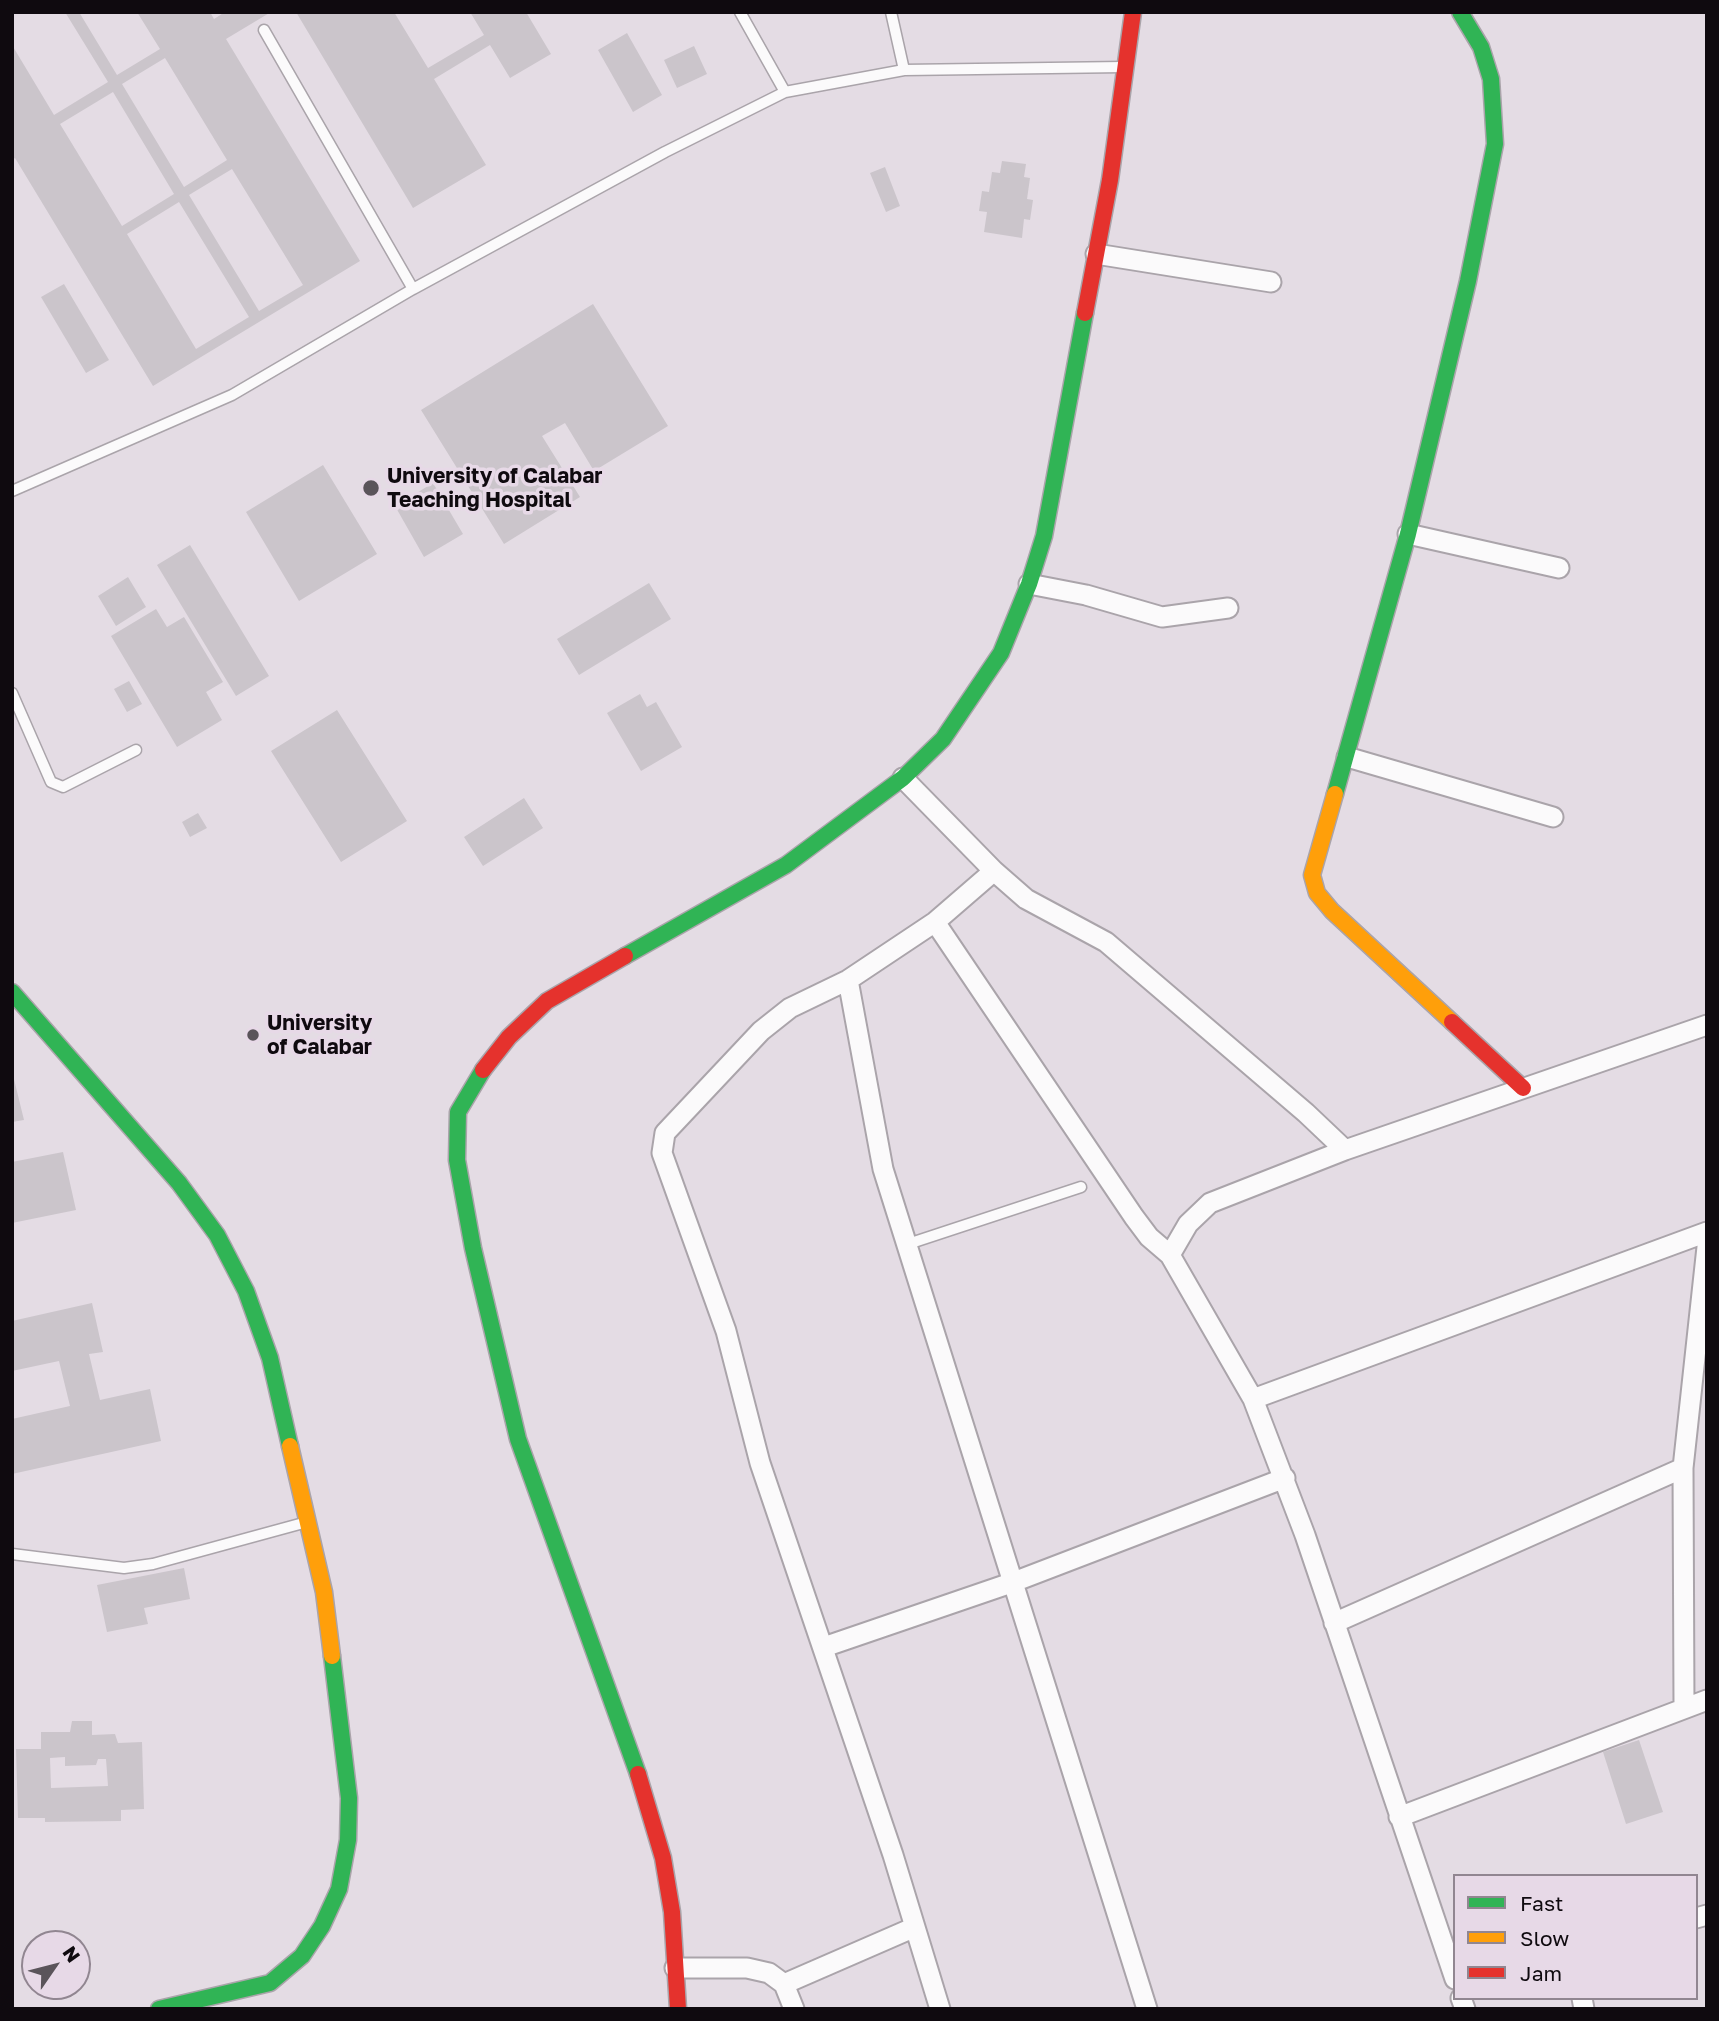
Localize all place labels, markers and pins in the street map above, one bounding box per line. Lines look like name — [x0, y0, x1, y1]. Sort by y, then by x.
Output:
place label: University of Calabar Teaching Hospital — [387, 463, 603, 513]
marker: University of Calabar Teaching Hospital — [361, 478, 381, 498]
place label: University of Calabar — [267, 1010, 372, 1060]
marker: University of Calabar — [245, 1027, 261, 1043]

